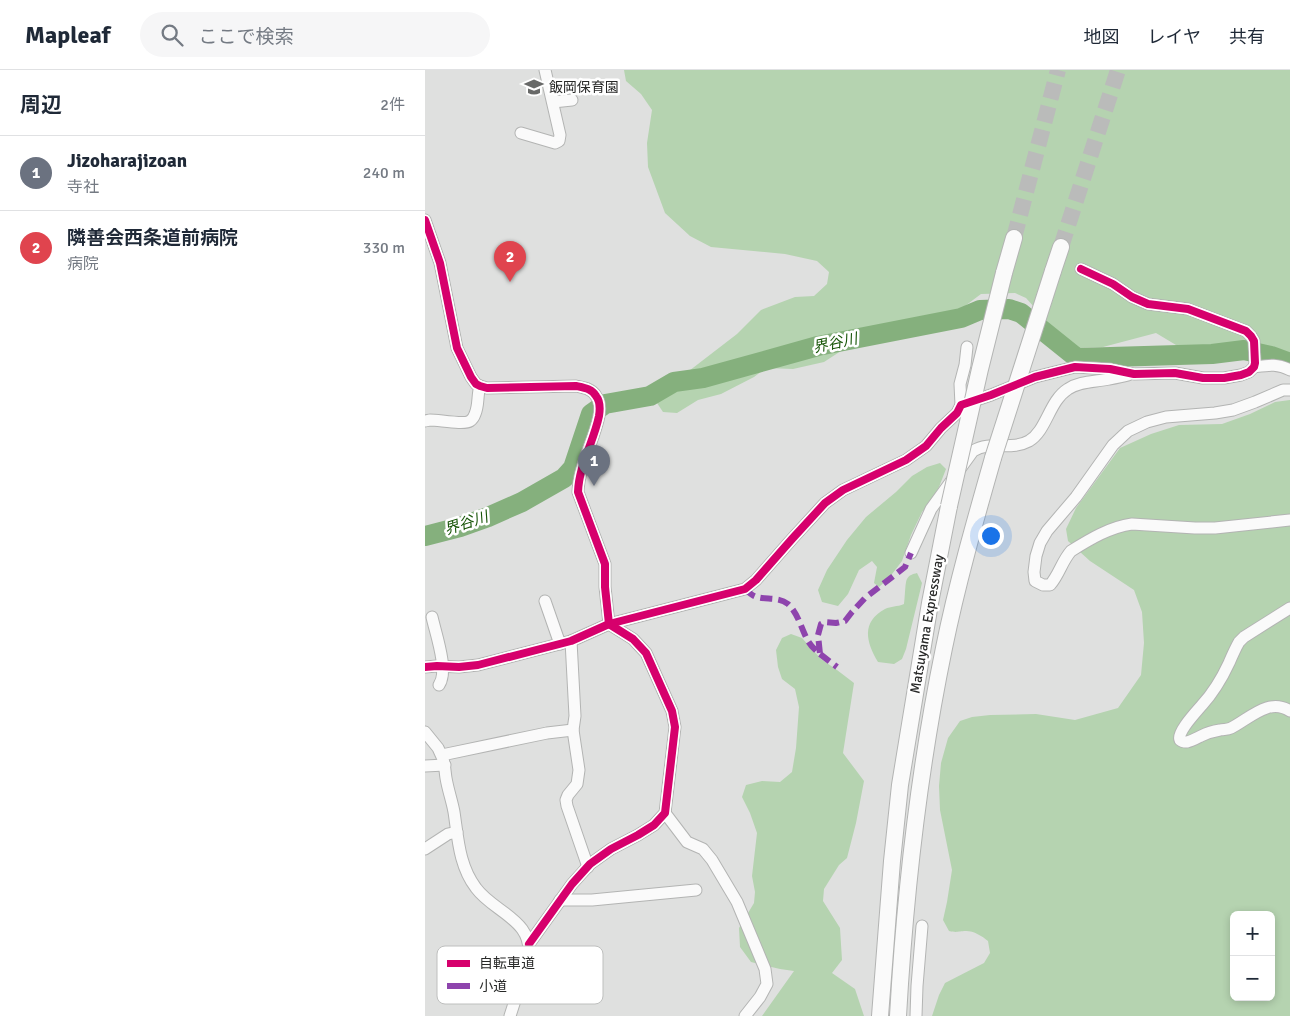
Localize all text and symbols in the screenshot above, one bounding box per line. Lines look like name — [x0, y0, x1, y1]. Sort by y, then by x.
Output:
search box — [140, 12, 490, 57]
text: Mapleaf — [25, 20, 110, 50]
icon: search — [158, 21, 186, 49]
text: ここで検索 — [198, 25, 293, 49]
text: 地図 — [1084, 26, 1120, 48]
text: レイヤ — [1148, 26, 1201, 48]
text: 共有 — [1229, 26, 1265, 48]
school or university icon: 飯岡保育園 — [523, 76, 545, 98]
place label: 飯岡保育園 — [549, 79, 619, 96]
text: 周辺 — [20, 92, 62, 118]
text: 2件 — [380, 95, 405, 115]
text: Jizoharajizoan — [67, 149, 187, 173]
text: 1 — [32, 163, 40, 183]
text: 240 m — [363, 163, 405, 183]
text: 寺社 — [67, 177, 99, 197]
text: 隣善会西条道前病院 — [67, 226, 238, 250]
text: 2 — [32, 238, 40, 258]
text: 330 m — [363, 238, 405, 258]
pin: 2 — [494, 241, 526, 282]
text: 病院 — [67, 254, 99, 274]
water label: 界谷川 — [811, 329, 861, 356]
pin: 1 — [578, 445, 610, 486]
water label: 界谷川 — [442, 507, 492, 539]
your location — [978, 523, 1004, 549]
street label: Matsuyama Expressway — [906, 553, 948, 695]
map controls — [1230, 911, 1275, 1001]
button: + — [1230, 911, 1275, 956]
legend — [437, 946, 603, 1004]
text: 自転車道 — [479, 955, 535, 972]
button: − — [1230, 956, 1275, 1001]
text: 小道 — [479, 978, 507, 995]

